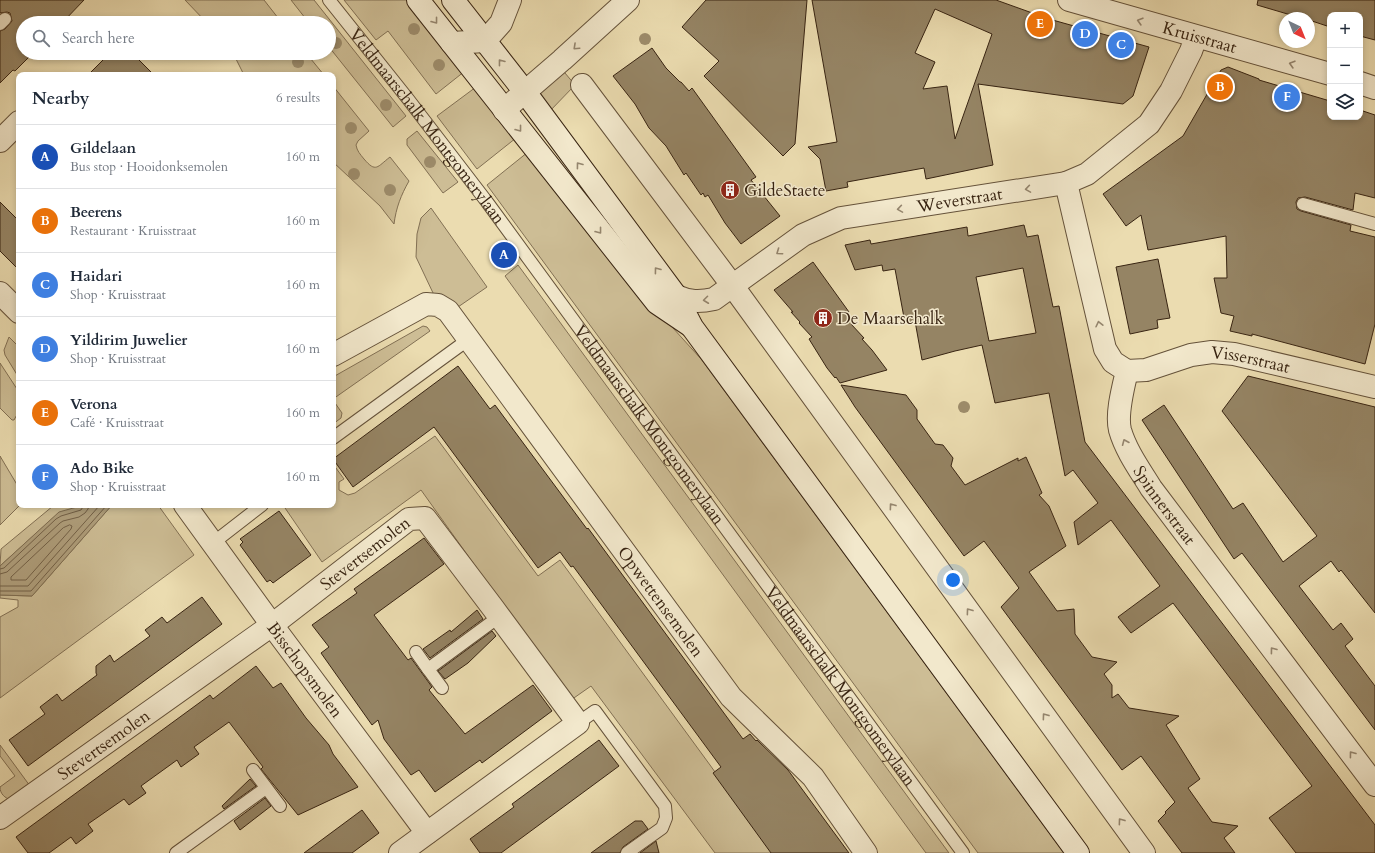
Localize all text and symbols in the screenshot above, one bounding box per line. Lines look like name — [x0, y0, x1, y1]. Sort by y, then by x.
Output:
pin: E — [1027, 9, 1053, 39]
north arrow — [1279, 12, 1315, 48]
map controls — [1327, 12, 1363, 120]
button: + — [1327, 12, 1363, 48]
search box — [16, 16, 336, 60]
street label: Kruisstraat — [1160, 16, 1240, 59]
one-way arrow — [430, 17, 437, 24]
one-way arrow — [1137, 17, 1144, 26]
pin: D — [1072, 19, 1098, 49]
street label: Veldmaarschalk Montgomerylaan — [344, 23, 511, 229]
icon: search — [30, 27, 52, 49]
text: Search here — [62, 28, 135, 48]
pin: C — [1108, 30, 1134, 60]
one-way arrow — [573, 43, 581, 50]
button: − — [1327, 48, 1363, 84]
one-way arrow — [498, 59, 505, 66]
one-way arrow — [1289, 60, 1296, 69]
pin: B — [1207, 72, 1233, 102]
pin: F — [1274, 82, 1300, 112]
button: layers — [1327, 84, 1363, 120]
text: Nearby — [32, 87, 89, 110]
text: 6 results — [276, 89, 320, 107]
one-way arrow — [514, 124, 521, 131]
text: Gildelaan — [70, 138, 136, 158]
text: A — [40, 148, 50, 166]
text: 160 m — [286, 148, 320, 166]
text: Bus stop · Hooidonksemolen — [70, 158, 228, 176]
one-way arrow — [577, 163, 584, 170]
building icon: GildeStaete — [719, 179, 741, 201]
place label: GildeStaete — [744, 179, 825, 202]
street label: Weverstraat — [914, 181, 1005, 218]
one-way arrow — [1025, 184, 1031, 193]
text: Beerens — [70, 202, 122, 222]
one-way arrow — [896, 204, 903, 213]
text: B — [40, 212, 50, 230]
text: 160 m — [286, 212, 320, 230]
text: Restaurant · Kruisstraat — [70, 222, 196, 240]
one-way arrow — [595, 226, 602, 233]
pin: A — [491, 240, 517, 270]
one-way arrow — [776, 247, 783, 255]
text: Haidari — [70, 266, 122, 286]
one-way arrow — [654, 267, 661, 274]
text: C — [40, 276, 50, 294]
text: 160 m — [286, 276, 320, 294]
text: Shop · Kruisstraat — [70, 286, 166, 304]
one-way arrow — [703, 295, 709, 304]
building icon: De Maarschalk — [812, 307, 834, 329]
place label: De Maarschalk — [837, 307, 944, 330]
street label: Veldmaarschalk Montgomerylaan — [569, 320, 731, 529]
one-way arrow — [1096, 321, 1104, 328]
text: Yildirim Juwelier — [70, 330, 187, 350]
text: D — [39, 340, 51, 358]
text: 160 m — [286, 340, 320, 358]
street label: Visserstraat — [1210, 340, 1293, 378]
text: Shop · Kruisstraat — [70, 350, 166, 368]
text: Verona — [70, 394, 117, 414]
text: E — [41, 404, 49, 422]
text: 160 m — [286, 404, 320, 422]
text: Café · Kruisstraat — [70, 414, 164, 432]
one-way arrow — [1122, 438, 1130, 446]
text: Ado Bike — [70, 458, 134, 478]
street label: Spinnerstraat — [1128, 461, 1202, 550]
text: F — [41, 468, 49, 486]
text: 160 m — [286, 468, 320, 486]
text: Shop · Kruisstraat — [70, 478, 166, 496]
one-way arrow — [890, 503, 897, 510]
street label: Stevertsemolen — [315, 511, 415, 595]
street label: Opwettensemolen — [613, 541, 710, 662]
your location — [943, 570, 963, 590]
street label: Veldmaarschalk Montgomerylaan — [760, 581, 922, 791]
one-way arrow — [966, 608, 973, 615]
street label: Bisschopsmolen — [262, 617, 349, 723]
one-way arrow — [1270, 647, 1278, 654]
street label: Stevertsemolen — [53, 704, 155, 785]
one-way arrow — [1042, 713, 1050, 720]
one-way arrow — [1349, 751, 1356, 758]
one-way arrow — [1119, 819, 1126, 826]

